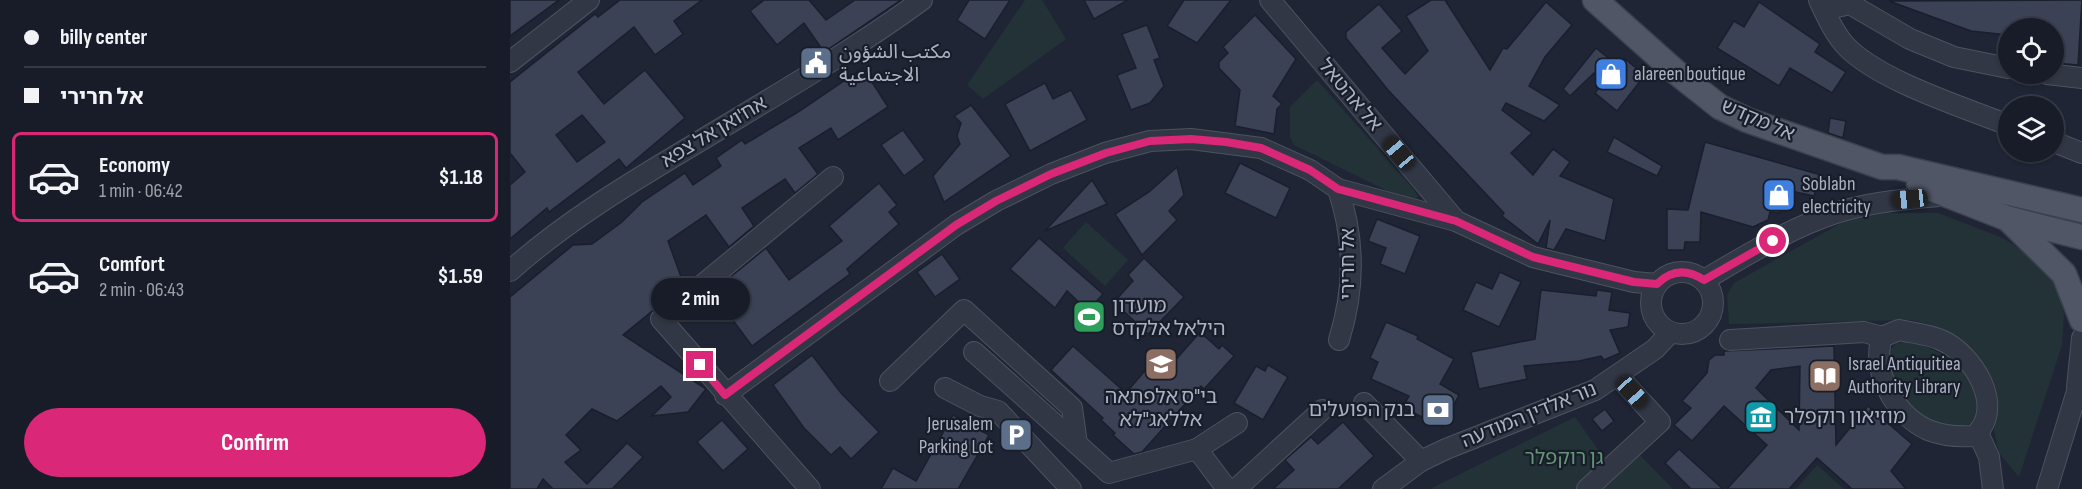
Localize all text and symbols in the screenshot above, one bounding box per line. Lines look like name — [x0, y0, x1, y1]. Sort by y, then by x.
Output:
map controls — [1998, 18, 2064, 162]
button: locate — [1998, 18, 2064, 84]
text: billy center — [60, 24, 147, 51]
place label: مكتب الشؤون الاجتماعية — [839, 40, 951, 87]
public building icon: مكتب الشؤون الاجتماعية — [798, 45, 834, 81]
street label: אל אהטאל — [1313, 54, 1387, 136]
shop icon: alareen boutique — [1593, 56, 1629, 92]
place label: alareen boutique — [1634, 62, 1746, 86]
text: אל חרירי — [60, 84, 144, 111]
street label: אח'ואן אל צפא — [657, 91, 771, 173]
street label: אל מקדש — [1718, 94, 1798, 146]
button: layers — [1998, 96, 2064, 162]
car — [1381, 133, 1417, 173]
icon: car — [27, 150, 81, 204]
text: Economy — [99, 152, 170, 179]
text: $1.18 — [438, 164, 483, 191]
place label: Soblabn electricity — [1802, 172, 1871, 219]
shop icon: Soblabn electricity — [1761, 177, 1797, 213]
text: 1 min · 06:42 — [99, 179, 183, 203]
car — [1891, 188, 1929, 210]
route start — [1759, 227, 1786, 254]
street label: אל חרירי — [1336, 228, 1360, 300]
icon: car — [27, 249, 81, 303]
text: Comfort — [99, 251, 165, 278]
text: $1.59 — [437, 263, 483, 290]
text: 2 min · 06:43 — [99, 278, 184, 302]
callout: 2 min — [650, 278, 750, 320]
text: 2 min — [681, 287, 720, 311]
place label: מועדון הילאל אלקדס — [1112, 294, 1226, 341]
sports icon: מועדון הילאל אלקדס — [1071, 299, 1107, 335]
school or university icon: בי"ס אלפתאה אללאג''לא — [1143, 346, 1179, 382]
route end — [686, 351, 713, 378]
place label: Israel Antiquitiea Authority Library — [1847, 352, 1961, 399]
library icon: Israel Antiquitiea Authority Library — [1807, 358, 1843, 394]
car — [1613, 373, 1651, 411]
street label: נור אלדין המודעה — [1458, 377, 1600, 453]
place label: בי"ס אלפתאה אללאג''לא — [1105, 385, 1217, 432]
bank icon: בנק הפועלים — [1420, 392, 1456, 428]
place label: בנק הפועלים — [1308, 398, 1415, 422]
museum icon: מוזיאון רוקפלר — [1743, 399, 1779, 435]
place label: מוזיאון רוקפלר — [1784, 405, 1906, 429]
button: Confirm — [24, 408, 486, 477]
place label: Jerusalem Parking Lot — [919, 412, 993, 459]
parking icon: Jerusalem Parking Lot — [998, 417, 1034, 453]
park label: גן רוקפלר — [1524, 446, 1604, 470]

